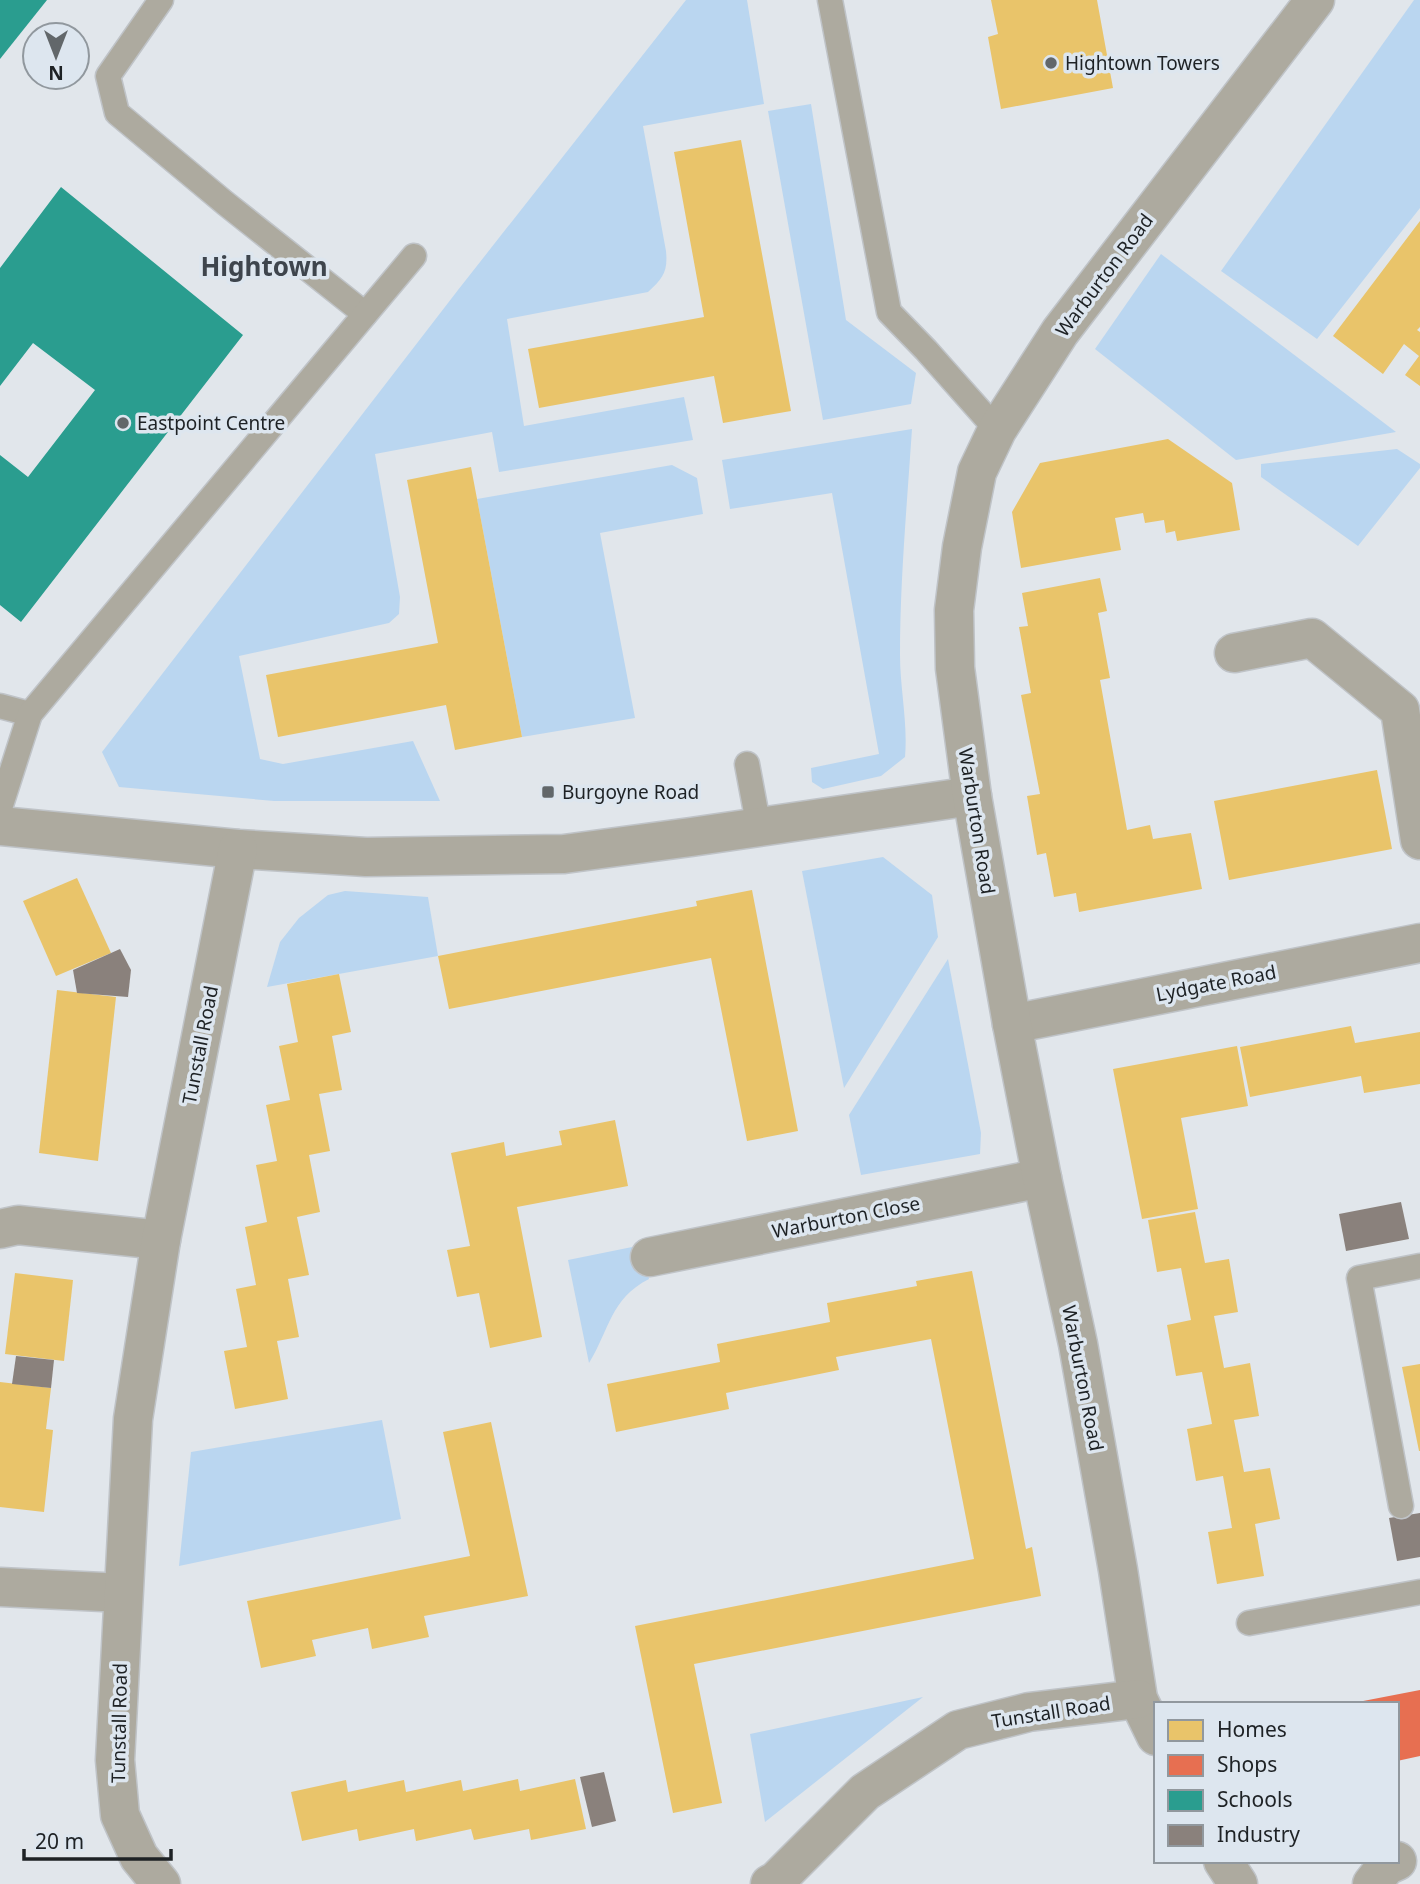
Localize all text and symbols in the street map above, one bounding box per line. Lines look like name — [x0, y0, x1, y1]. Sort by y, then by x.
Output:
north arrow — [21, 21, 91, 91]
place label: Hightown Towers — [1065, 50, 1220, 76]
marker: Hightown Towers — [1043, 55, 1059, 71]
text: N — [48, 60, 64, 86]
street label: Warburton Road — [1049, 208, 1159, 342]
district label: Hightown — [200, 248, 328, 284]
place label: Eastpoint Centre — [137, 410, 285, 436]
marker: Eastpoint Centre — [115, 415, 131, 431]
street label: Warburton Road — [953, 746, 1001, 896]
place label: Burgoyne Road — [562, 779, 699, 805]
marker: Burgoyne Road — [540, 784, 556, 800]
street label: Lydgate Road — [1154, 959, 1278, 1007]
street label: Tunstall Road — [176, 984, 224, 1106]
street label: Warburton Close — [770, 1190, 922, 1244]
street label: Warburton Road — [1056, 1303, 1110, 1453]
street label: Tunstall Road — [105, 1663, 133, 1783]
street label: Tunstall Road — [990, 1690, 1112, 1734]
legend — [1154, 1702, 1399, 1863]
text: Homes — [1217, 1715, 1287, 1743]
text: Shops — [1217, 1750, 1277, 1778]
text: Schools — [1217, 1785, 1292, 1813]
scale bar — [24, 1818, 172, 1862]
text: Industry — [1217, 1820, 1300, 1848]
text: 20 m — [35, 1827, 84, 1855]

